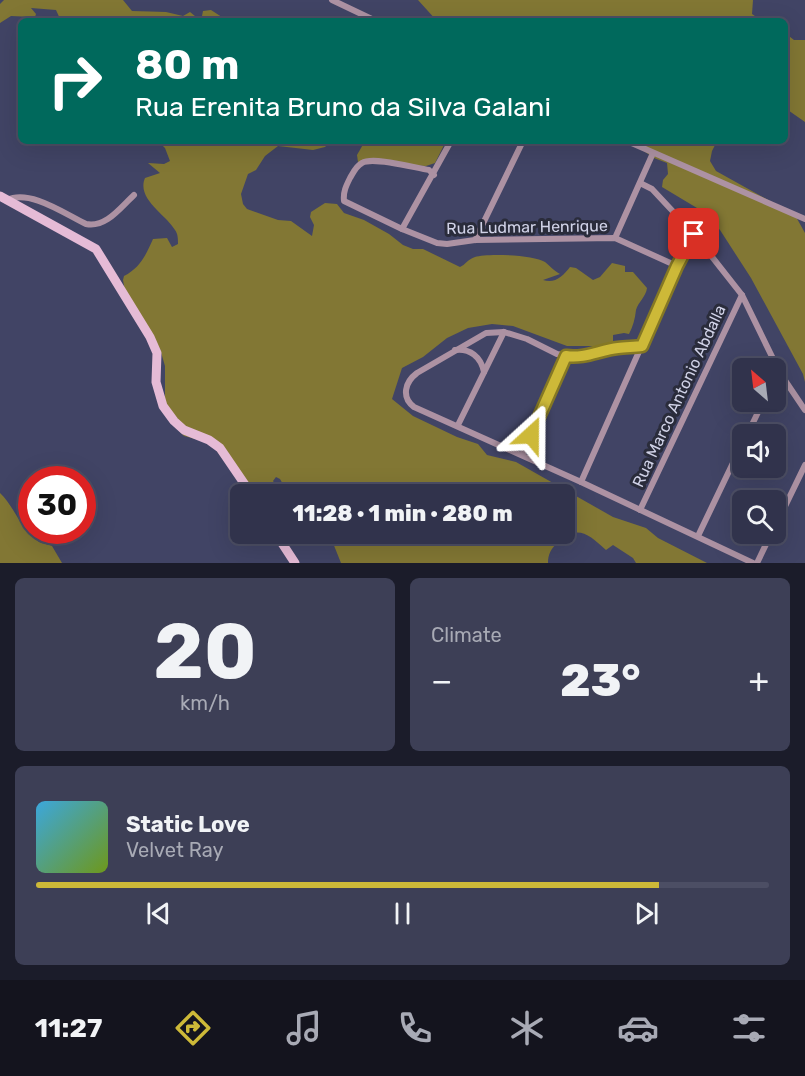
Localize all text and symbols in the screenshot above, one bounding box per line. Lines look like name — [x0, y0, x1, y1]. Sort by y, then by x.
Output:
text: 80 m — [135, 40, 239, 90]
icon: right — [36, 42, 114, 120]
text: Rua Erenita Bruno da Silva Galani — [135, 91, 551, 123]
pin — [668, 208, 719, 259]
street label: Rua Ludmar Henrique — [446, 216, 608, 238]
icon: arrive — [677, 217, 710, 250]
street label: Rua Marco Antonio Abdalla — [628, 302, 730, 490]
north arrow — [732, 358, 786, 412]
map controls — [732, 358, 786, 544]
position arrow — [499, 403, 563, 467]
button: sound — [732, 424, 786, 478]
speed limit sign: 30 — [18, 466, 96, 544]
button: search — [732, 490, 786, 544]
text: 11:28 · 1 min · 280 m — [292, 500, 513, 527]
text: 20 — [153, 605, 257, 698]
text: Climate — [431, 623, 502, 647]
text: 23° — [560, 654, 641, 707]
text: − — [431, 661, 452, 700]
text: + — [748, 661, 769, 700]
text: km/h — [180, 691, 230, 715]
text: Static Love — [126, 811, 250, 838]
text: Velvet Ray — [126, 838, 224, 862]
icon: previous — [142, 897, 175, 930]
icon: pause — [386, 897, 419, 930]
icon: next — [630, 897, 663, 930]
icon: directions — [172, 1007, 214, 1049]
icon: music — [283, 1007, 325, 1049]
icon: phone — [394, 1007, 436, 1049]
icon: climate — [506, 1007, 548, 1049]
icon: car — [617, 1007, 659, 1049]
icon: filters — [728, 1007, 770, 1049]
text: 11:27 — [35, 1012, 102, 1044]

